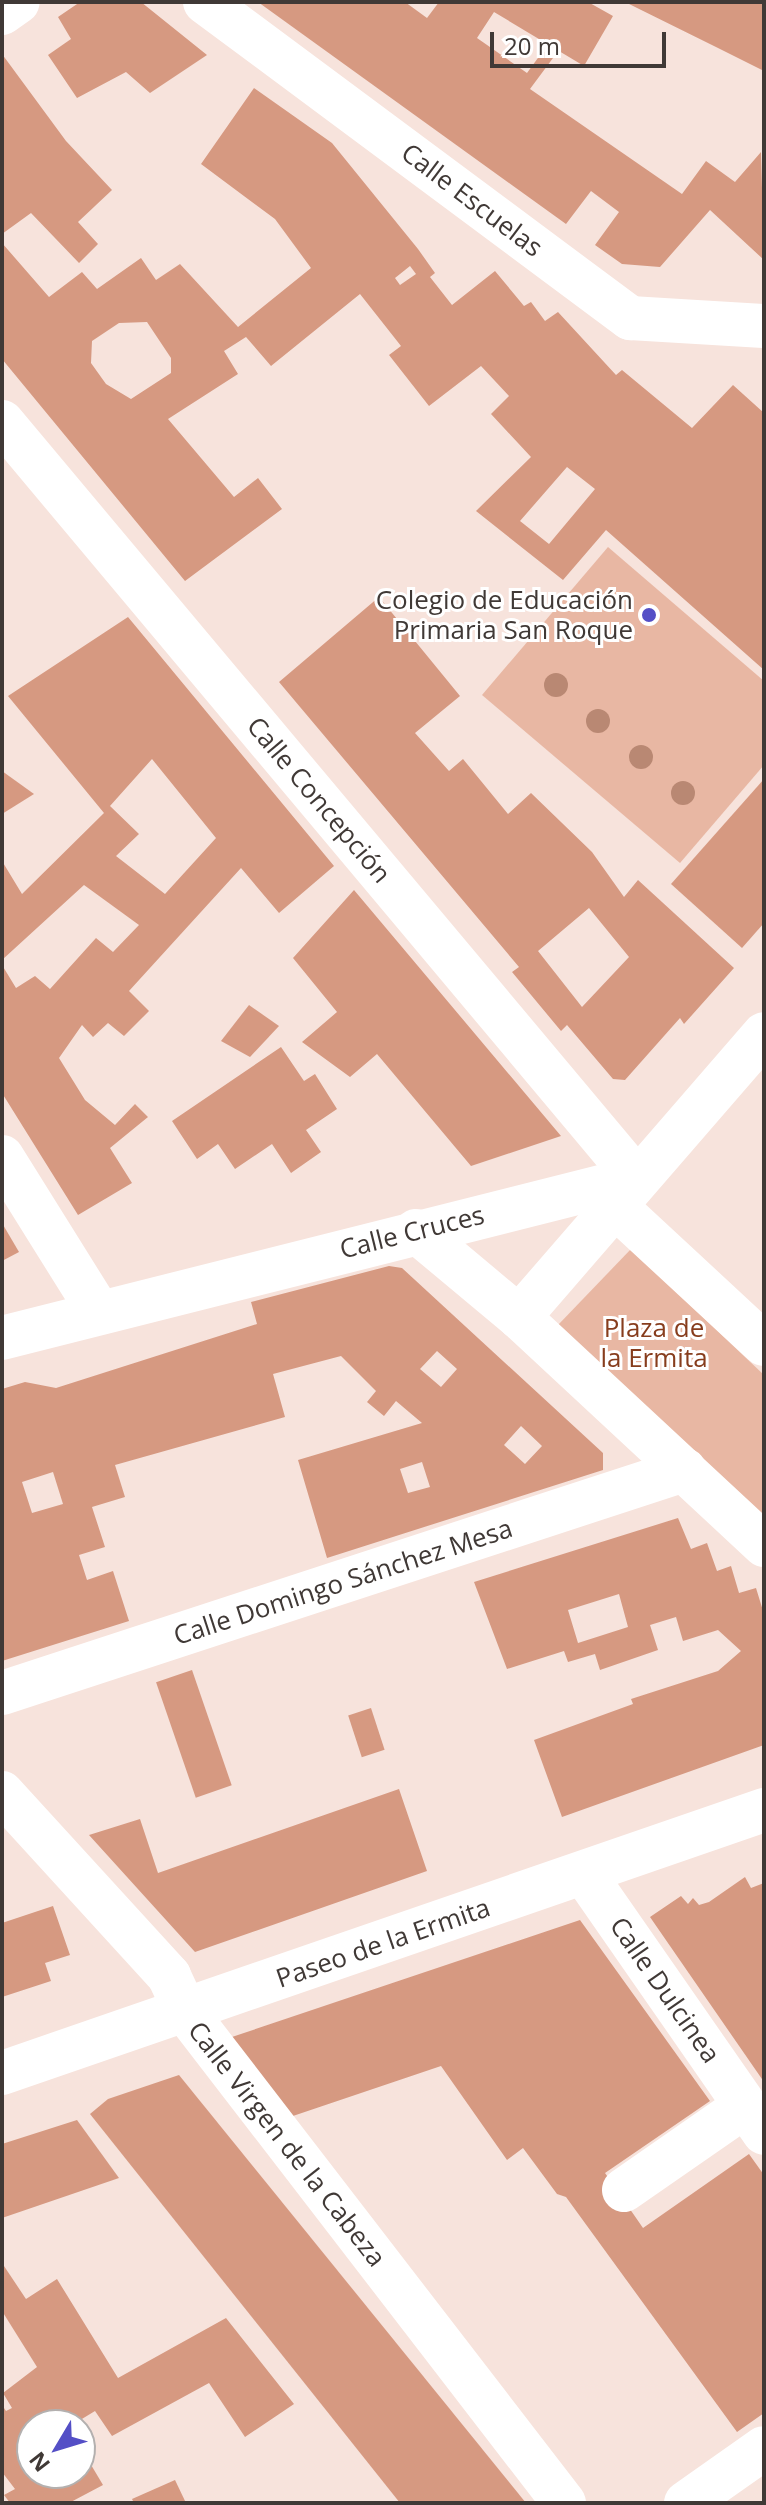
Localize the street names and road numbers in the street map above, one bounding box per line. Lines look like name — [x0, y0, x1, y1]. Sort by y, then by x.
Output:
street label: Calle Escuelas — [395, 137, 549, 263]
street label: Calle Concepción — [241, 711, 397, 889]
street label: Calle Cruces — [337, 1199, 487, 1265]
street label: Calle Domingo Sánchez Mesa — [170, 1512, 516, 1652]
street label: Paseo de la Ermita — [272, 1892, 494, 1994]
street label: Calle Dulcinea — [603, 1911, 727, 2069]
street label: Calle Virgen de la Cabeza — [182, 2015, 392, 2273]

